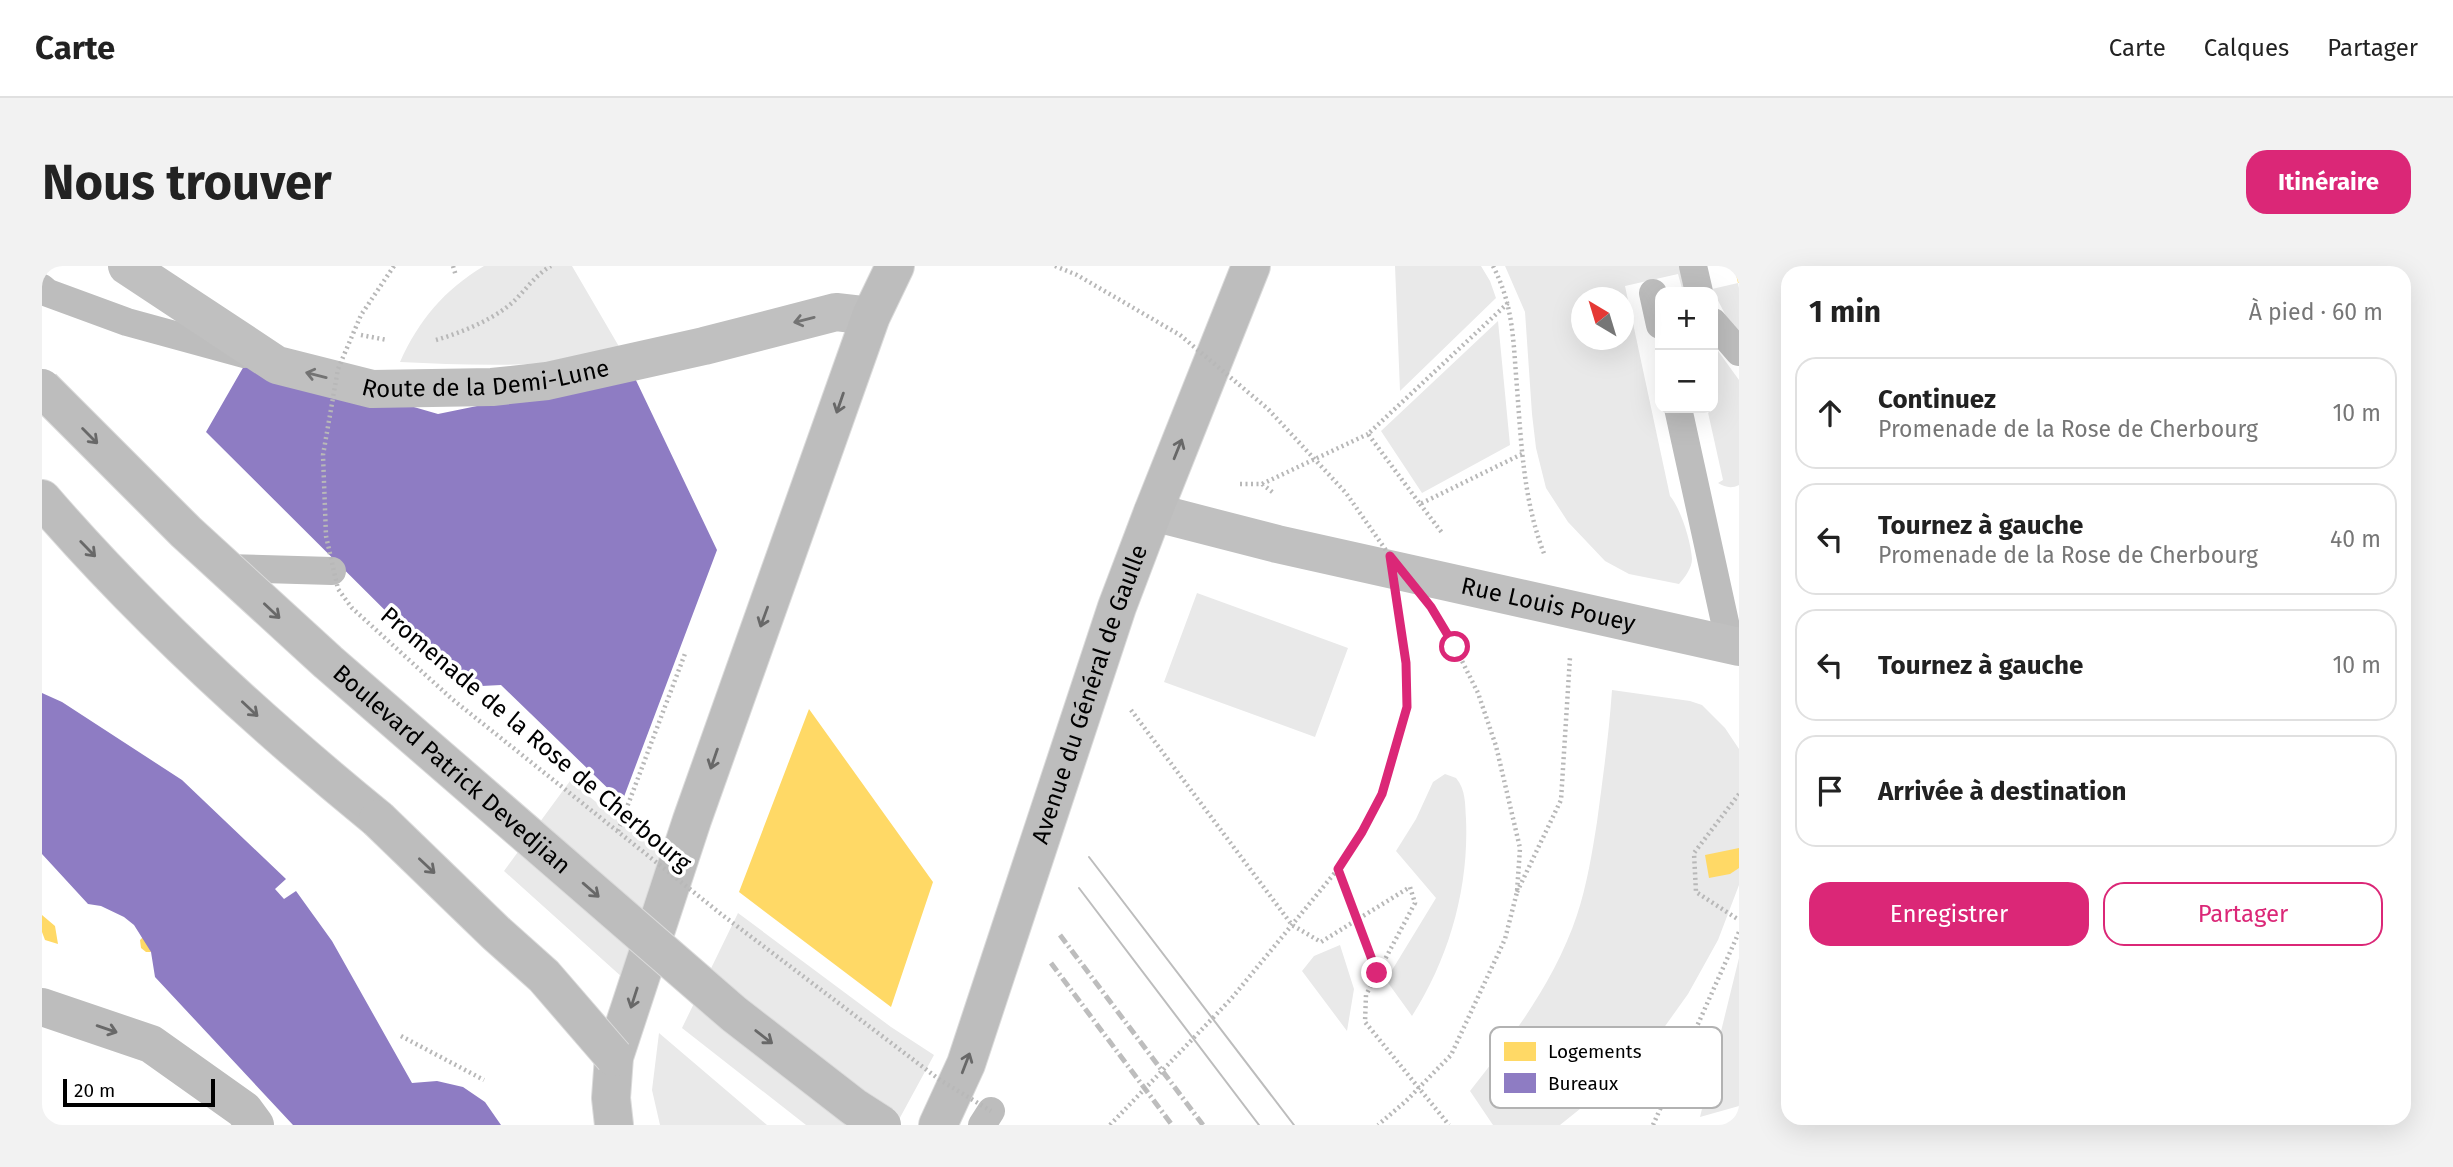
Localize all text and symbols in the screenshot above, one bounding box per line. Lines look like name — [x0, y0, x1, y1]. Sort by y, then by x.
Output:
text: Carte — [35, 28, 115, 68]
text: Carte — [2109, 34, 2166, 62]
text: Calques — [2204, 34, 2289, 62]
text: Partager — [2327, 34, 2418, 62]
button: Itinéraire — [2246, 150, 2411, 214]
text: Nous trouver — [42, 153, 332, 212]
north arrow — [1571, 287, 1634, 350]
map controls — [1655, 287, 1718, 413]
button: + — [1655, 287, 1718, 350]
text: 1 min — [1809, 294, 1881, 330]
text: À pied · 60 m — [2249, 298, 2383, 326]
one-way arrow — [793, 314, 816, 327]
button: − — [1655, 350, 1718, 413]
street label: Route de la Demi-Lune — [359, 354, 612, 404]
one-way arrow — [306, 368, 328, 381]
text: Continuez — [1878, 384, 1996, 415]
one-way arrow — [833, 392, 846, 414]
icon: ahead — [1811, 394, 1849, 432]
text: 10 m — [2332, 399, 2381, 427]
text: Promenade de la Rose de Cherbourg — [1878, 415, 2258, 443]
one-way arrow — [82, 428, 99, 445]
one-way arrow — [1172, 438, 1185, 460]
text: Tournez à gauche — [1878, 510, 2083, 541]
icon: left — [1811, 520, 1849, 558]
text: 40 m — [2330, 525, 2381, 553]
one-way arrow — [79, 540, 96, 557]
street label: Avenue du Général de Gaulle — [1026, 541, 1153, 847]
text: Promenade de la Rose de Cherbourg — [1878, 541, 2258, 569]
street label: Rue Louis Pouey — [1458, 571, 1638, 638]
street label: Promenade de la Rose de Cherbourg — [375, 601, 697, 878]
one-way arrow — [263, 603, 281, 619]
one-way arrow — [757, 606, 769, 628]
route start — [1439, 631, 1470, 662]
icon: left — [1811, 646, 1849, 684]
text: Tournez à gauche — [1878, 650, 2083, 681]
text: 10 m — [2332, 651, 2381, 679]
street label: Boulevard Patrick Devedjian — [327, 659, 576, 880]
one-way arrow — [241, 701, 258, 718]
one-way arrow — [707, 747, 719, 769]
icon: arrive — [1811, 772, 1849, 810]
text: Arrivée à destination — [1878, 776, 2127, 807]
one-way arrow — [418, 858, 436, 874]
one-way arrow — [582, 881, 599, 898]
button: Enregistrer — [1809, 882, 2089, 946]
button: Partager — [2103, 882, 2383, 946]
route end — [1361, 957, 1392, 988]
one-way arrow — [627, 986, 639, 1008]
one-way arrow — [95, 1024, 117, 1036]
legend — [1490, 1027, 1722, 1108]
one-way arrow — [754, 1030, 773, 1045]
text: Logements — [1548, 1040, 1642, 1063]
one-way arrow — [960, 1052, 973, 1074]
text: Bureaux — [1548, 1072, 1619, 1095]
scale bar — [63, 1076, 215, 1108]
text: 20 m — [74, 1079, 115, 1102]

